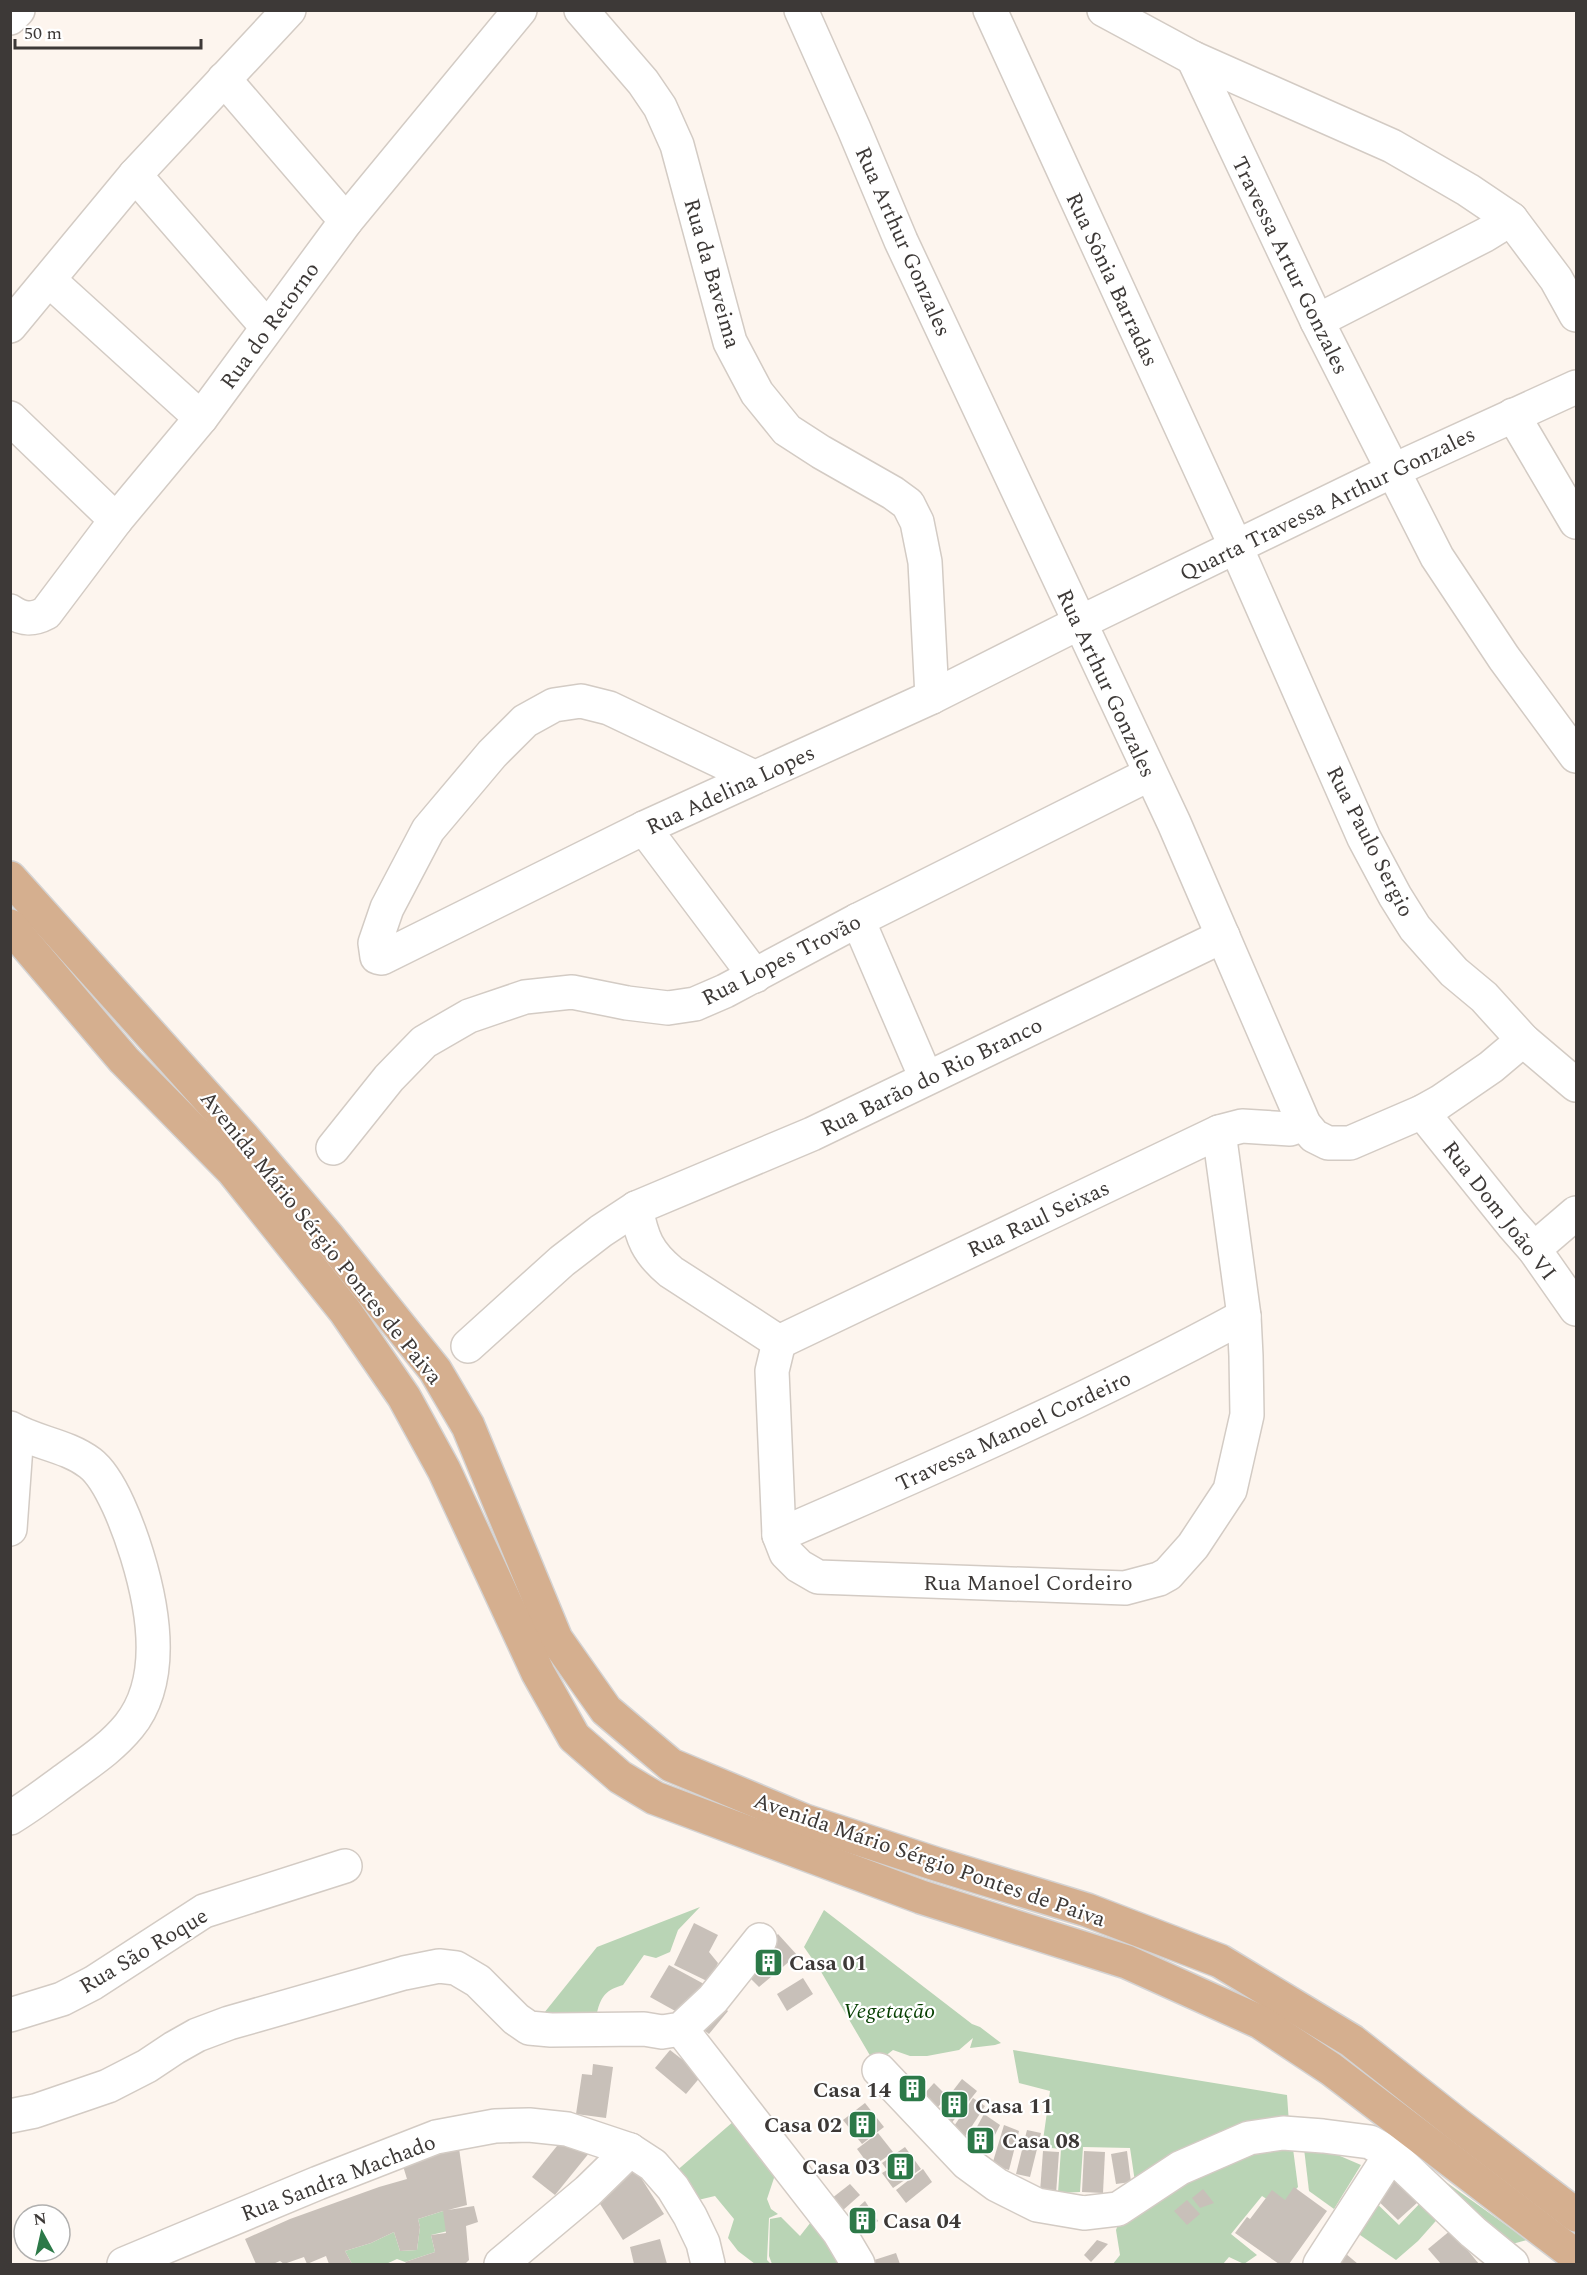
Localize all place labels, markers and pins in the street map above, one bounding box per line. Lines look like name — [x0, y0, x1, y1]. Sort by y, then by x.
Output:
building icon: Casa 01 — [752, 1946, 784, 1978]
place label: Casa 01 — [789, 1947, 867, 1980]
building icon: Casa 14 — [896, 2073, 928, 2105]
place label: Casa 14 — [813, 2074, 892, 2107]
building icon: Casa 11 — [938, 2089, 970, 2121]
place label: Casa 11 — [975, 2090, 1053, 2123]
building icon: Casa 02 — [847, 2108, 879, 2140]
place label: Casa 02 — [764, 2109, 842, 2142]
building icon: Casa 08 — [965, 2124, 997, 2156]
place label: Casa 08 — [1002, 2125, 1080, 2158]
building icon: Casa 03 — [885, 2150, 917, 2182]
place label: Casa 03 — [802, 2151, 880, 2184]
building icon: Casa 04 — [846, 2204, 878, 2236]
place label: Casa 04 — [883, 2205, 962, 2238]

